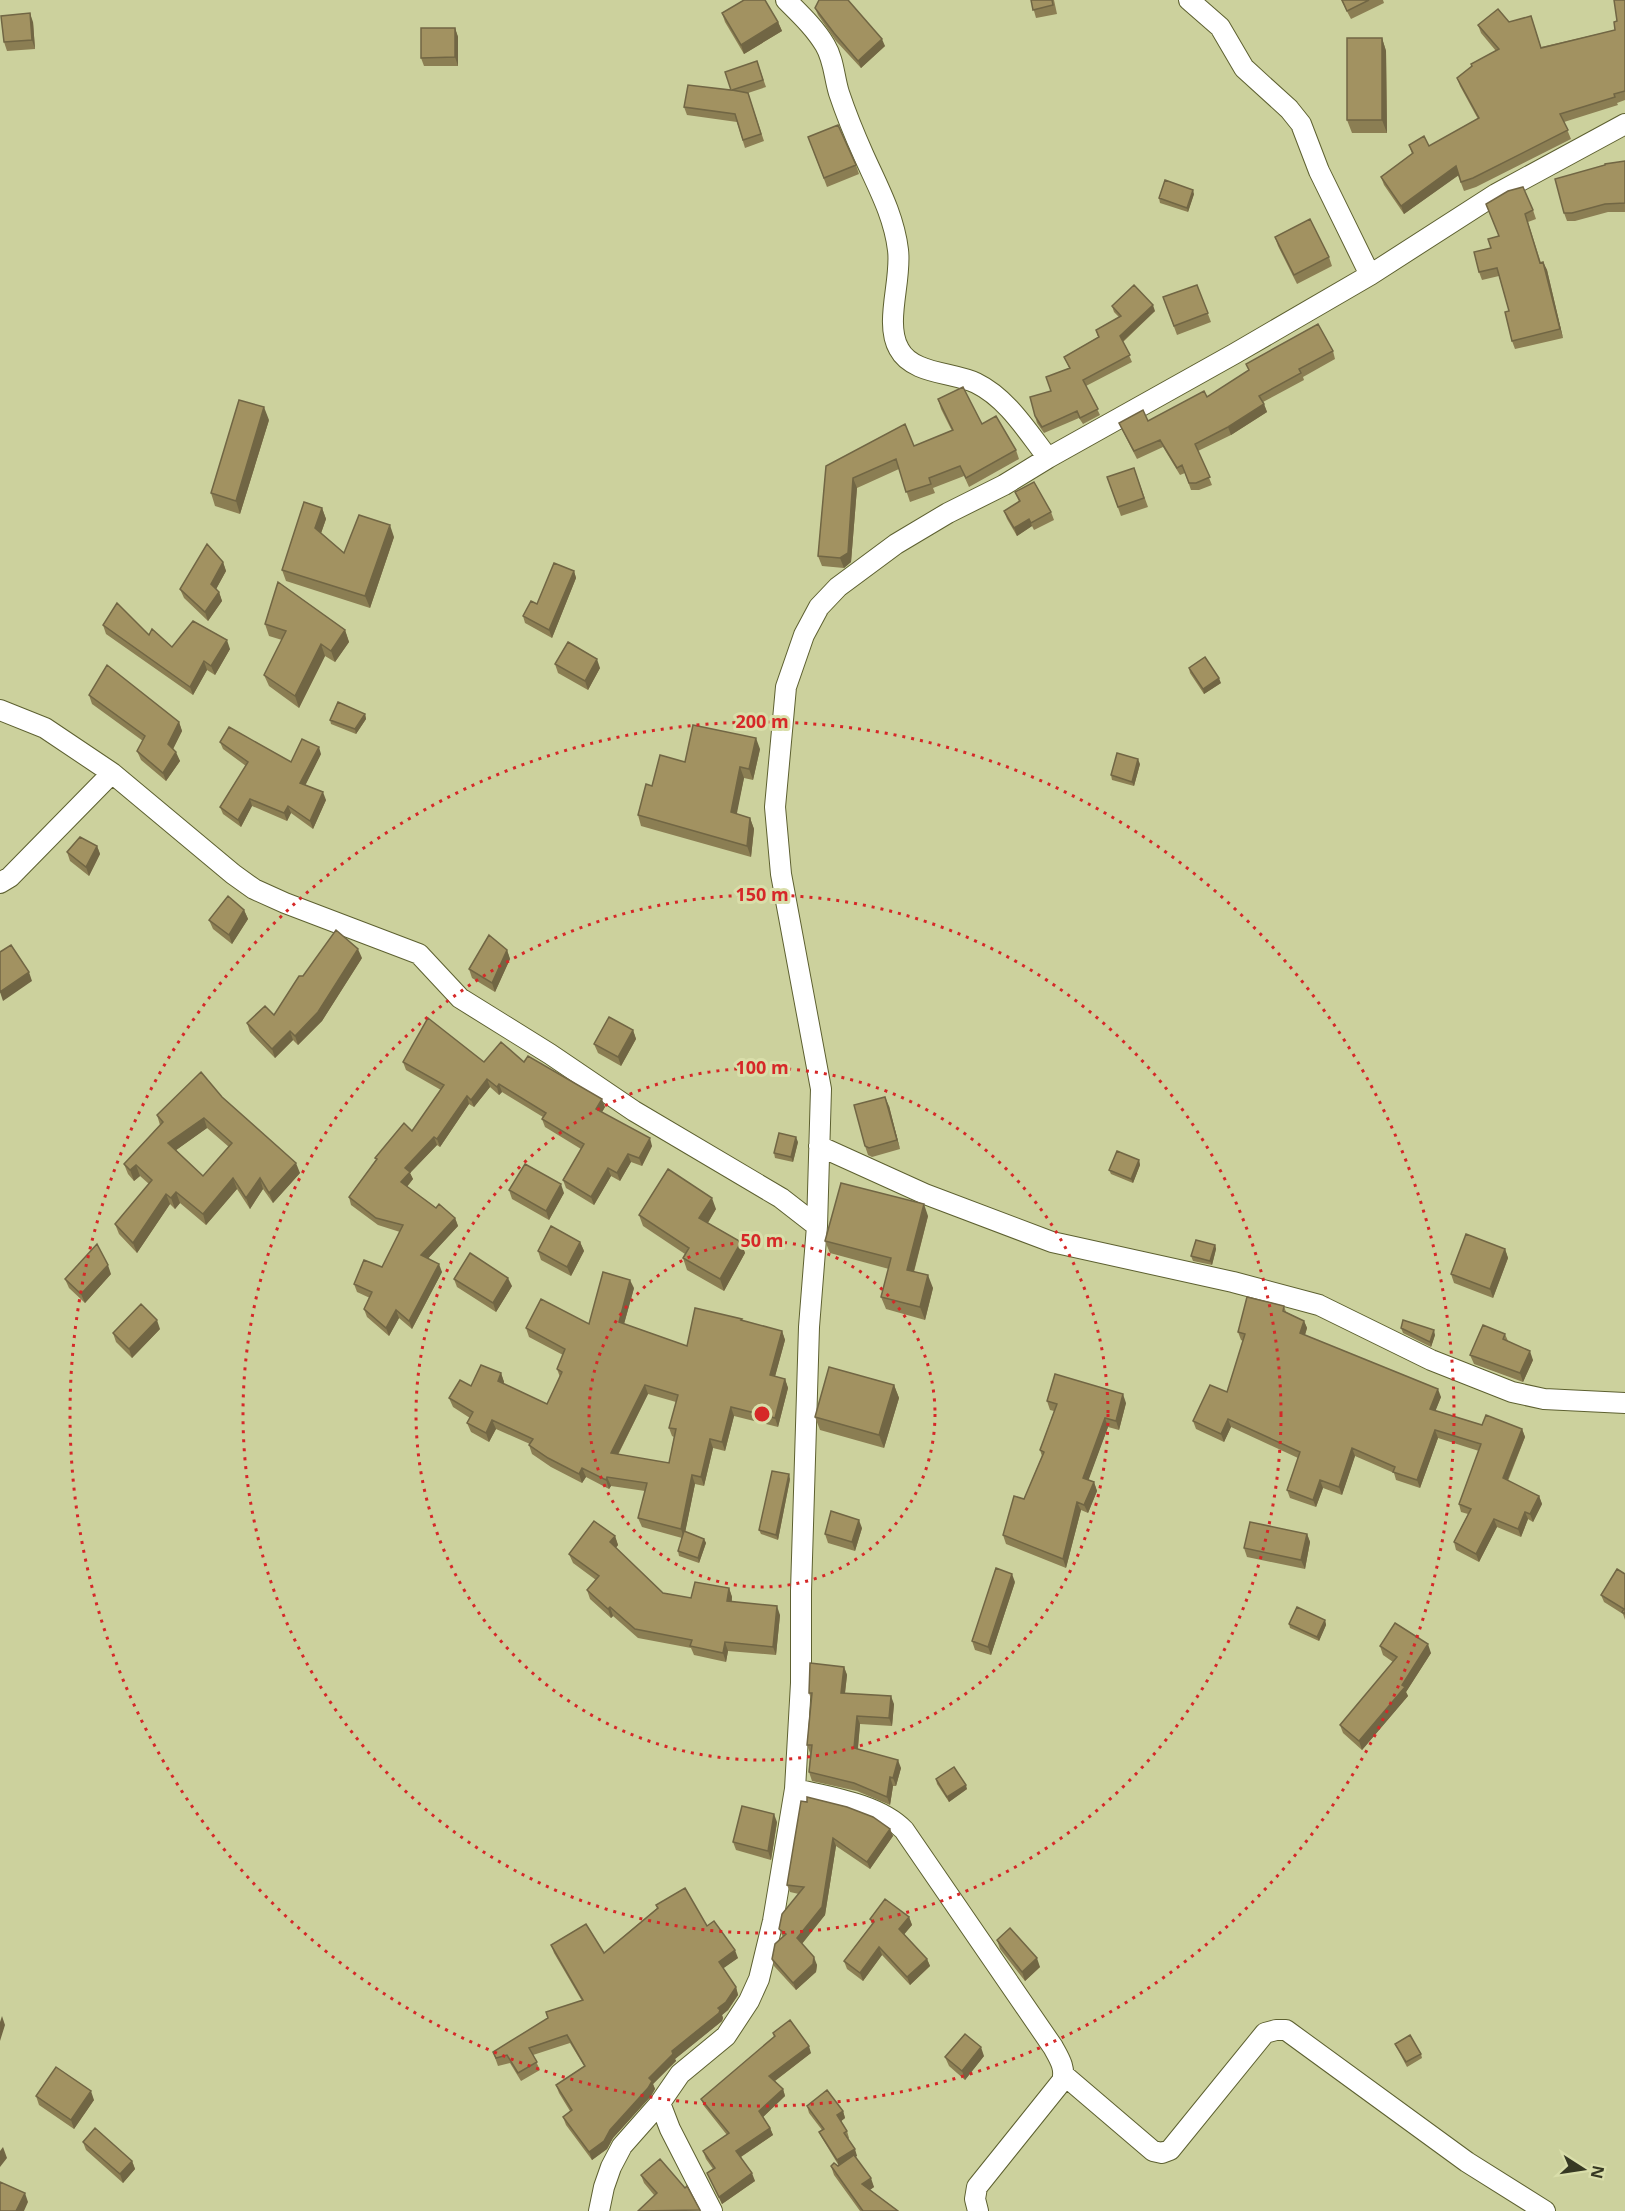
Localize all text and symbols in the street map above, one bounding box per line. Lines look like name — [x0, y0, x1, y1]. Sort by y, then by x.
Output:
text: 200 m — [735, 709, 789, 733]
text: 150 m — [735, 882, 789, 906]
text: 100 m — [735, 1055, 789, 1079]
text: 50 m — [741, 1228, 783, 1252]
centre of rings — [752, 1404, 772, 1424]
north arrow — [1553, 2139, 1613, 2199]
text: N — [1586, 2163, 1610, 2181]

